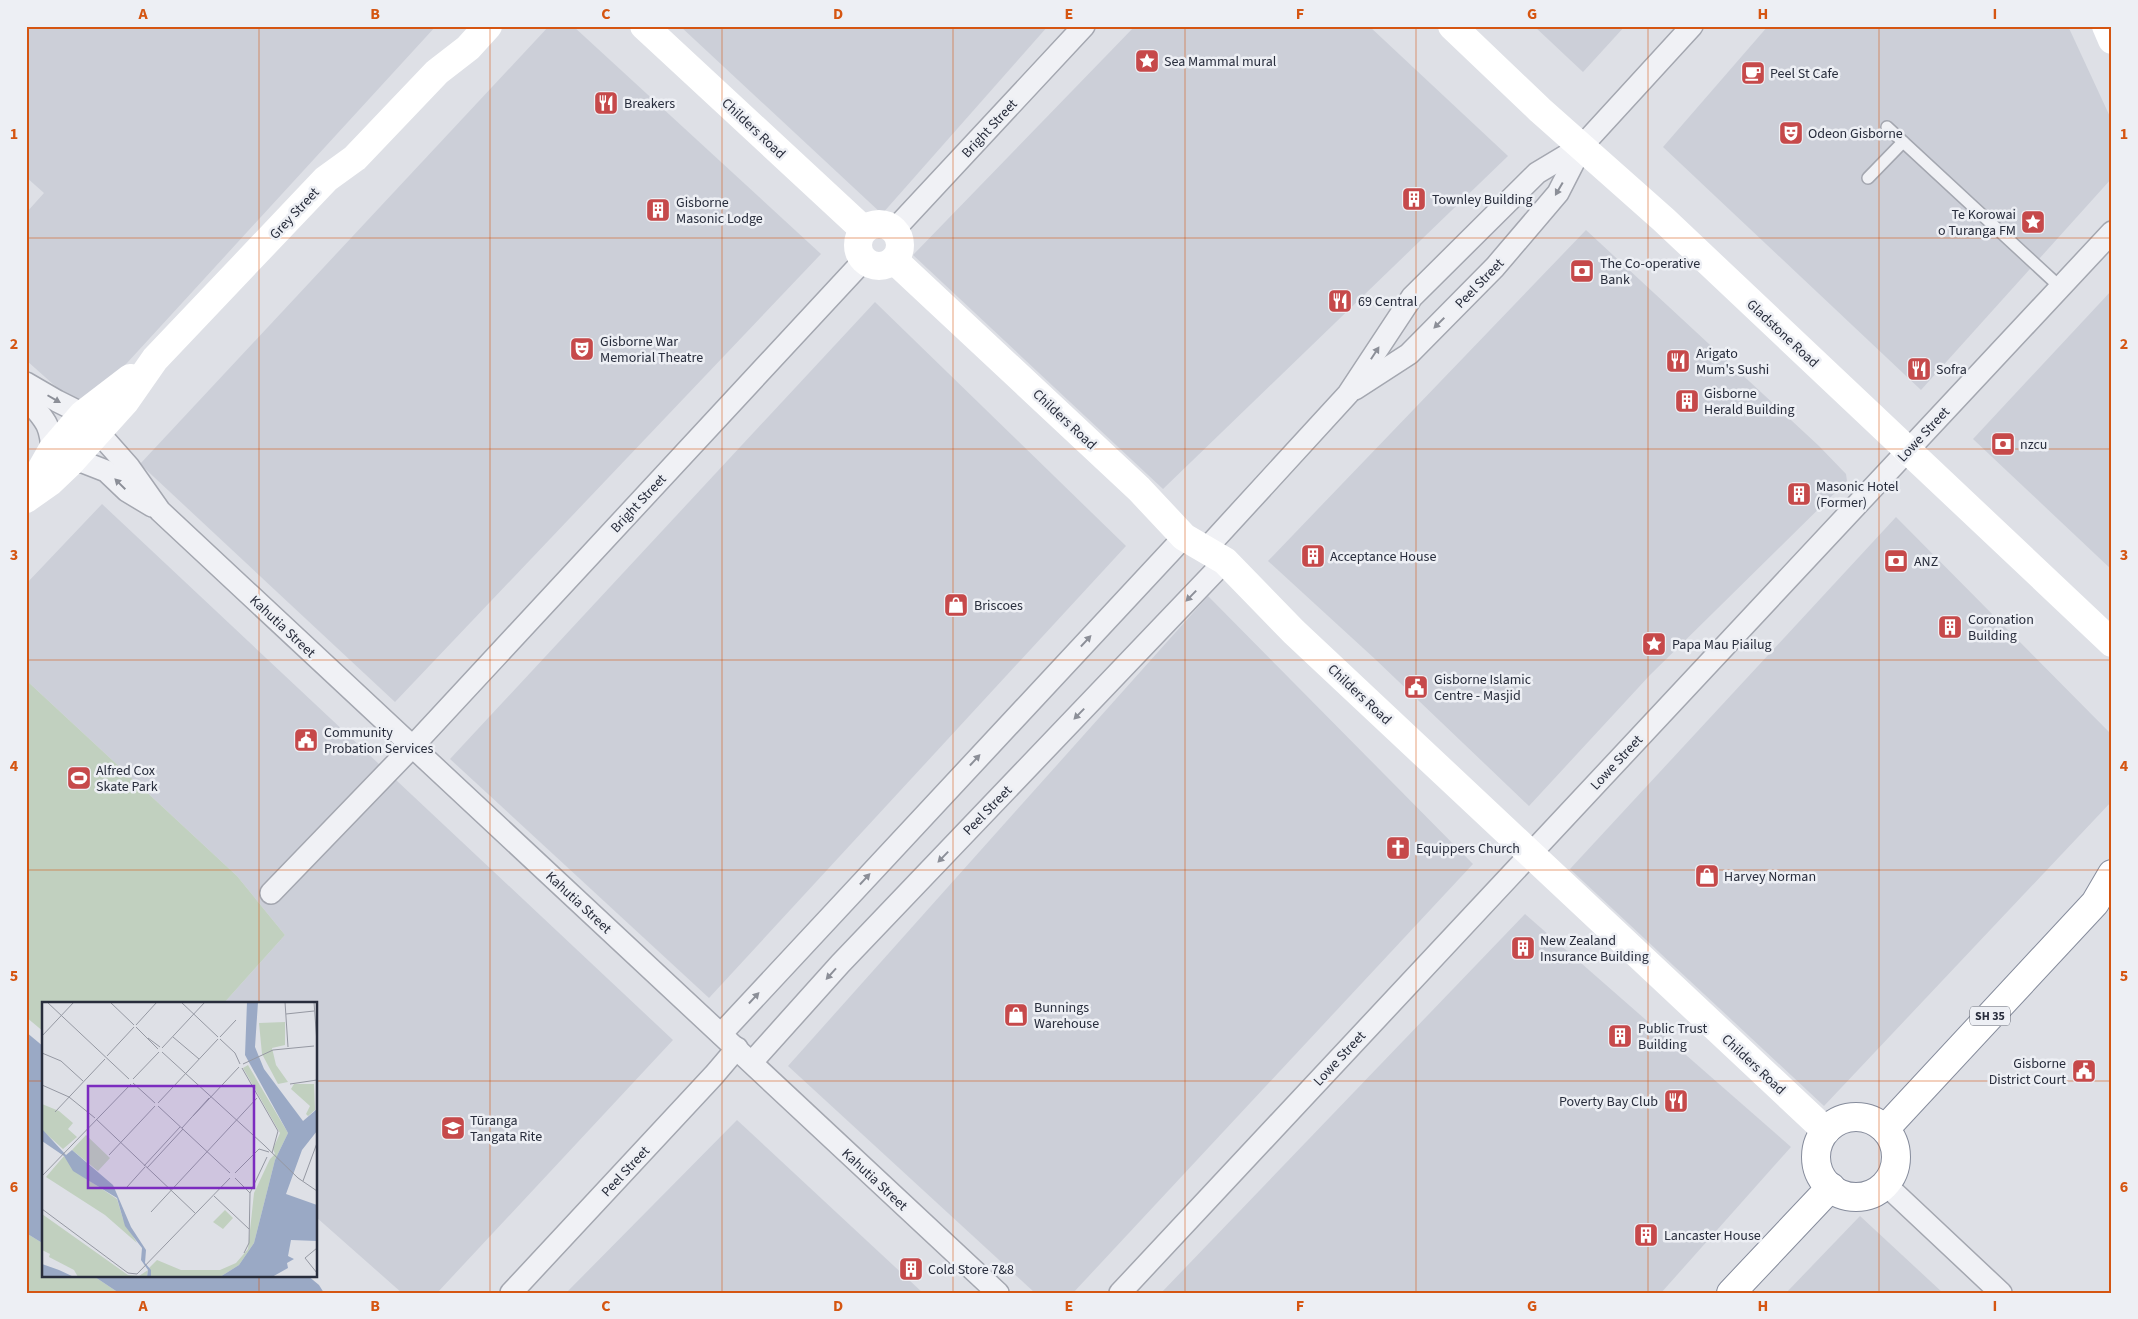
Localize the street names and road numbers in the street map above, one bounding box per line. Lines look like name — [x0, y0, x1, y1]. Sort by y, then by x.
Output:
street label: Childers Road — [717, 94, 790, 164]
street label: Bright Street — [957, 95, 1022, 162]
street label: Grey Street — [265, 183, 324, 244]
street label: Peel Street — [1451, 254, 1509, 313]
street label: Gladstone Road — [1742, 295, 1823, 372]
street label: Childers Road — [1028, 385, 1101, 455]
street label: Lowe Street — [1893, 402, 1955, 467]
street label: Bright Street — [606, 470, 671, 537]
street label: Kahutia Street — [245, 591, 320, 663]
street label: Childers Road — [1323, 660, 1396, 730]
street label: Lowe Street — [1586, 730, 1648, 795]
street label: Peel Street — [959, 781, 1017, 840]
street label: Kahutia Street — [541, 867, 616, 939]
road number: SH 35 — [1970, 1006, 2010, 1026]
street label: Lowe Street — [1309, 1026, 1371, 1091]
street label: Childers Road — [1717, 1030, 1790, 1100]
street label: Peel Street — [597, 1142, 655, 1202]
street label: Kahutia Street — [837, 1144, 912, 1216]

